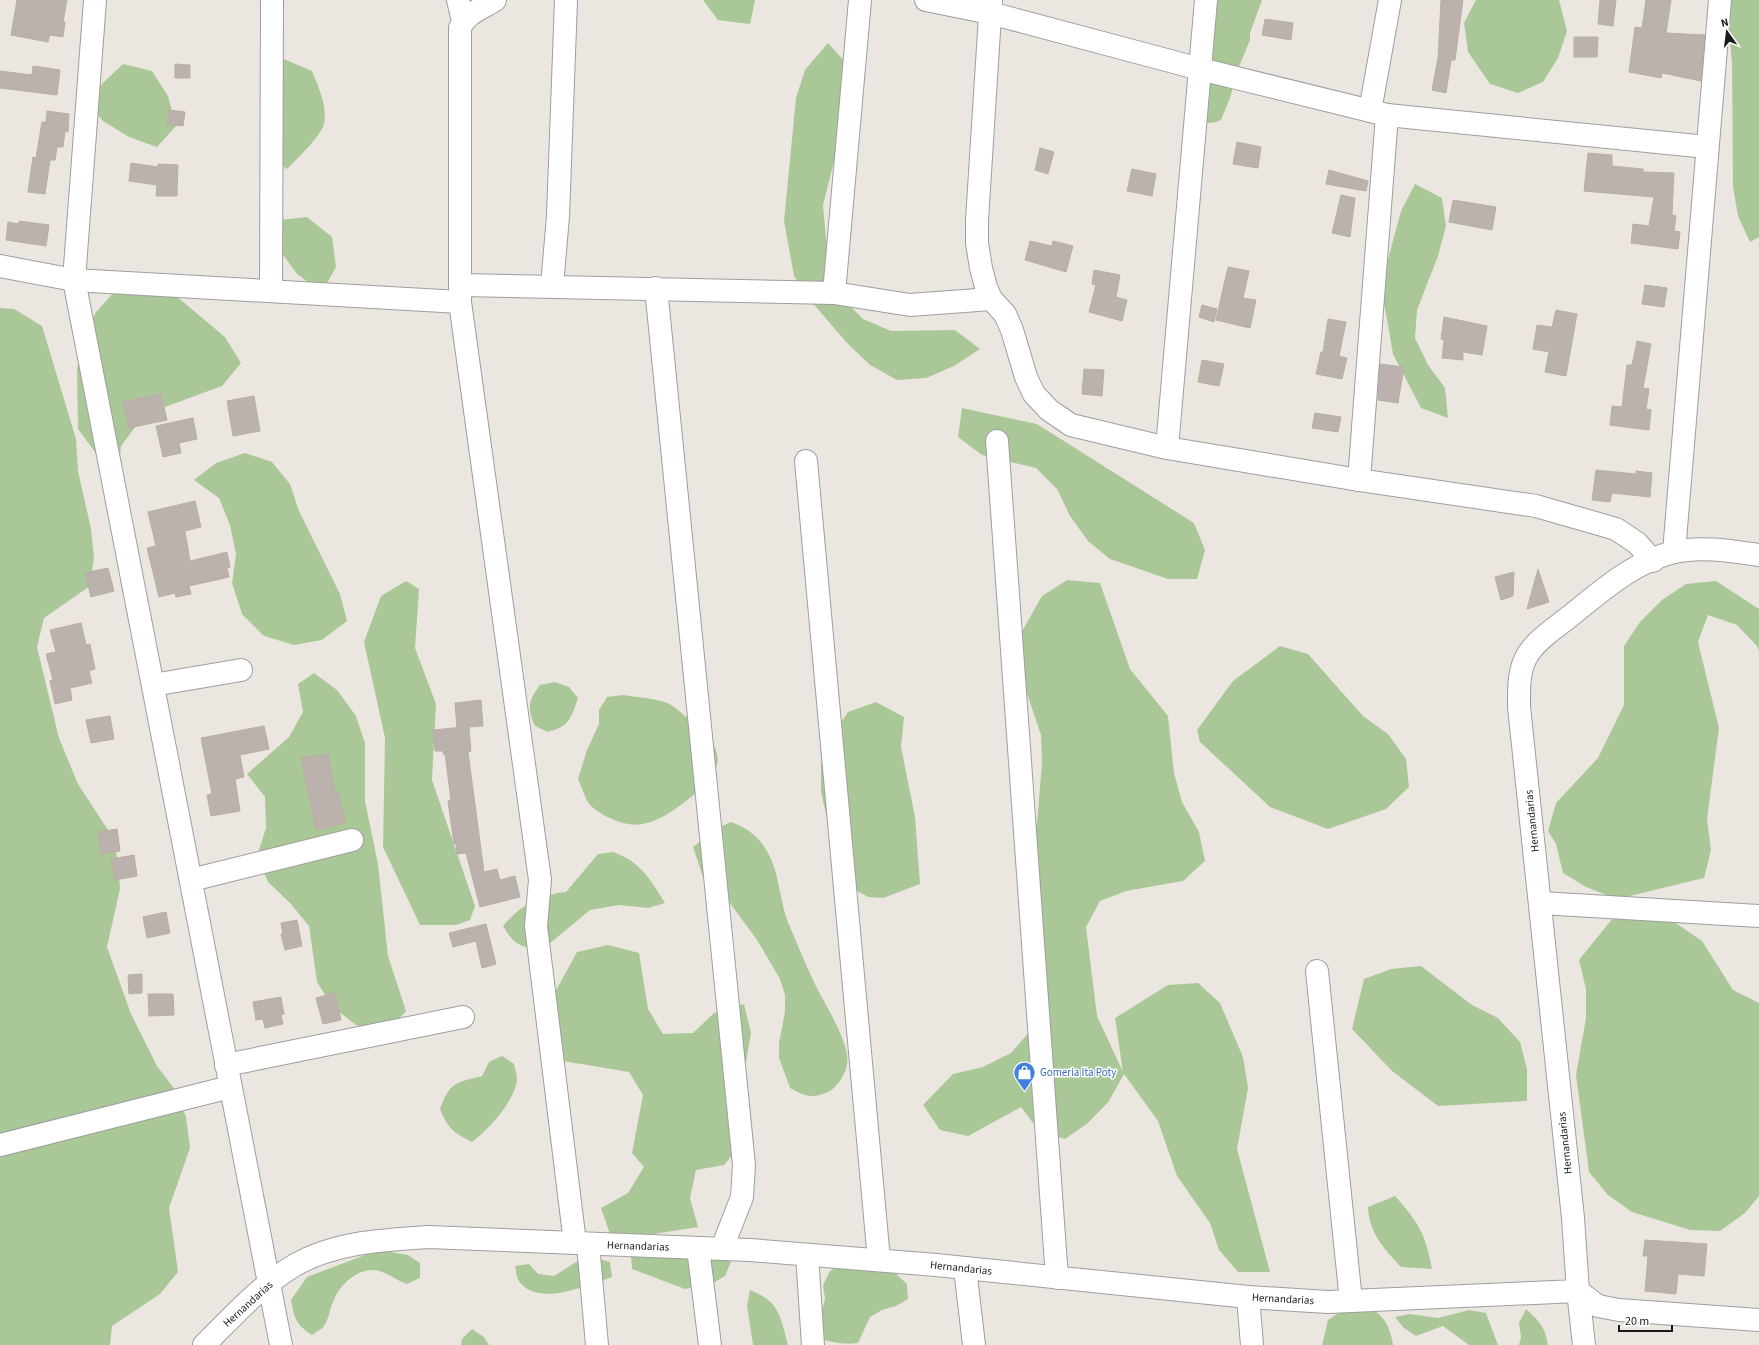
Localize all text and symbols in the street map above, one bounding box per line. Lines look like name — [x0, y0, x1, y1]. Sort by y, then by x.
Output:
north arrow — [1707, 12, 1747, 52]
text: N — [1719, 15, 1730, 31]
street label: Hernandarias — [1521, 789, 1543, 853]
shop icon: Gomeria Ita Poty — [1012, 1059, 1038, 1092]
place label: Gomeria Ita Poty — [1040, 1065, 1116, 1080]
street label: Hernandarias — [1554, 1111, 1576, 1175]
street label: Hernandarias — [607, 1237, 670, 1255]
street label: Hernandarias — [929, 1257, 993, 1279]
street label: Hernandarias — [220, 1277, 276, 1330]
street label: Hernandarias — [1251, 1290, 1315, 1308]
scale bar — [1619, 1307, 1672, 1333]
text: 20 m — [1625, 1313, 1649, 1330]

